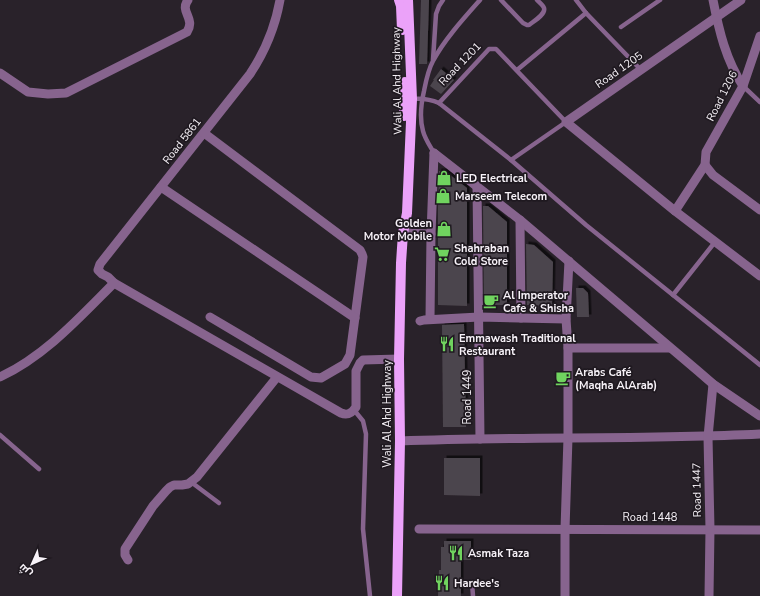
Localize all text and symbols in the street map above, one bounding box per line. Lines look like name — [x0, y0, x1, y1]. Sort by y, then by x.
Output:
street label: Wali Al Ahd Highway — [389, 27, 405, 135]
street label: Road 1201 — [436, 39, 484, 89]
street label: Road 1205 — [592, 48, 646, 92]
street label: Road 1206 — [703, 68, 741, 124]
street label: Road 5861 — [159, 115, 205, 167]
shop icon: LED Electrical — [435, 169, 453, 187]
place label: LED Electrical — [456, 171, 528, 186]
shop icon: Marseem Telecom — [434, 187, 452, 205]
place label: Marseem Telecom — [455, 189, 547, 204]
place label: Golden Motor Mobile — [364, 216, 432, 244]
shop icon: Golden Motor Mobile — [435, 220, 453, 238]
place label: Shahraban Cold Store — [454, 241, 509, 269]
supermarket icon: Shahraban Cold Store — [433, 245, 451, 263]
place label: Al Imperator Cafe & Shisha — [503, 288, 574, 316]
cafe icon: Al Imperator Cafe & Shisha — [482, 292, 500, 310]
place label: Emmawash Traditional Restaurant — [459, 331, 576, 359]
restaurant icon: Emmawash Traditional Restaurant — [438, 335, 456, 353]
street label: Wali Al Ahd Highway — [380, 360, 395, 468]
place label: Arabs Café (Maqha AlArab) — [575, 365, 657, 393]
cafe icon: Arabs Café (Maqha AlArab) — [554, 369, 572, 387]
street label: Road 1449 — [460, 370, 475, 424]
street label: Road 1447 — [689, 462, 705, 518]
street label: Road 1448 — [623, 510, 678, 525]
north arrow — [12, 544, 52, 584]
restaurant icon: Asmak Taza — [447, 544, 465, 562]
place label: Asmak Taza — [468, 546, 529, 561]
text: ش — [15, 560, 36, 581]
restaurant icon: Hardee's — [433, 574, 451, 592]
place label: Hardee's — [454, 576, 499, 591]

